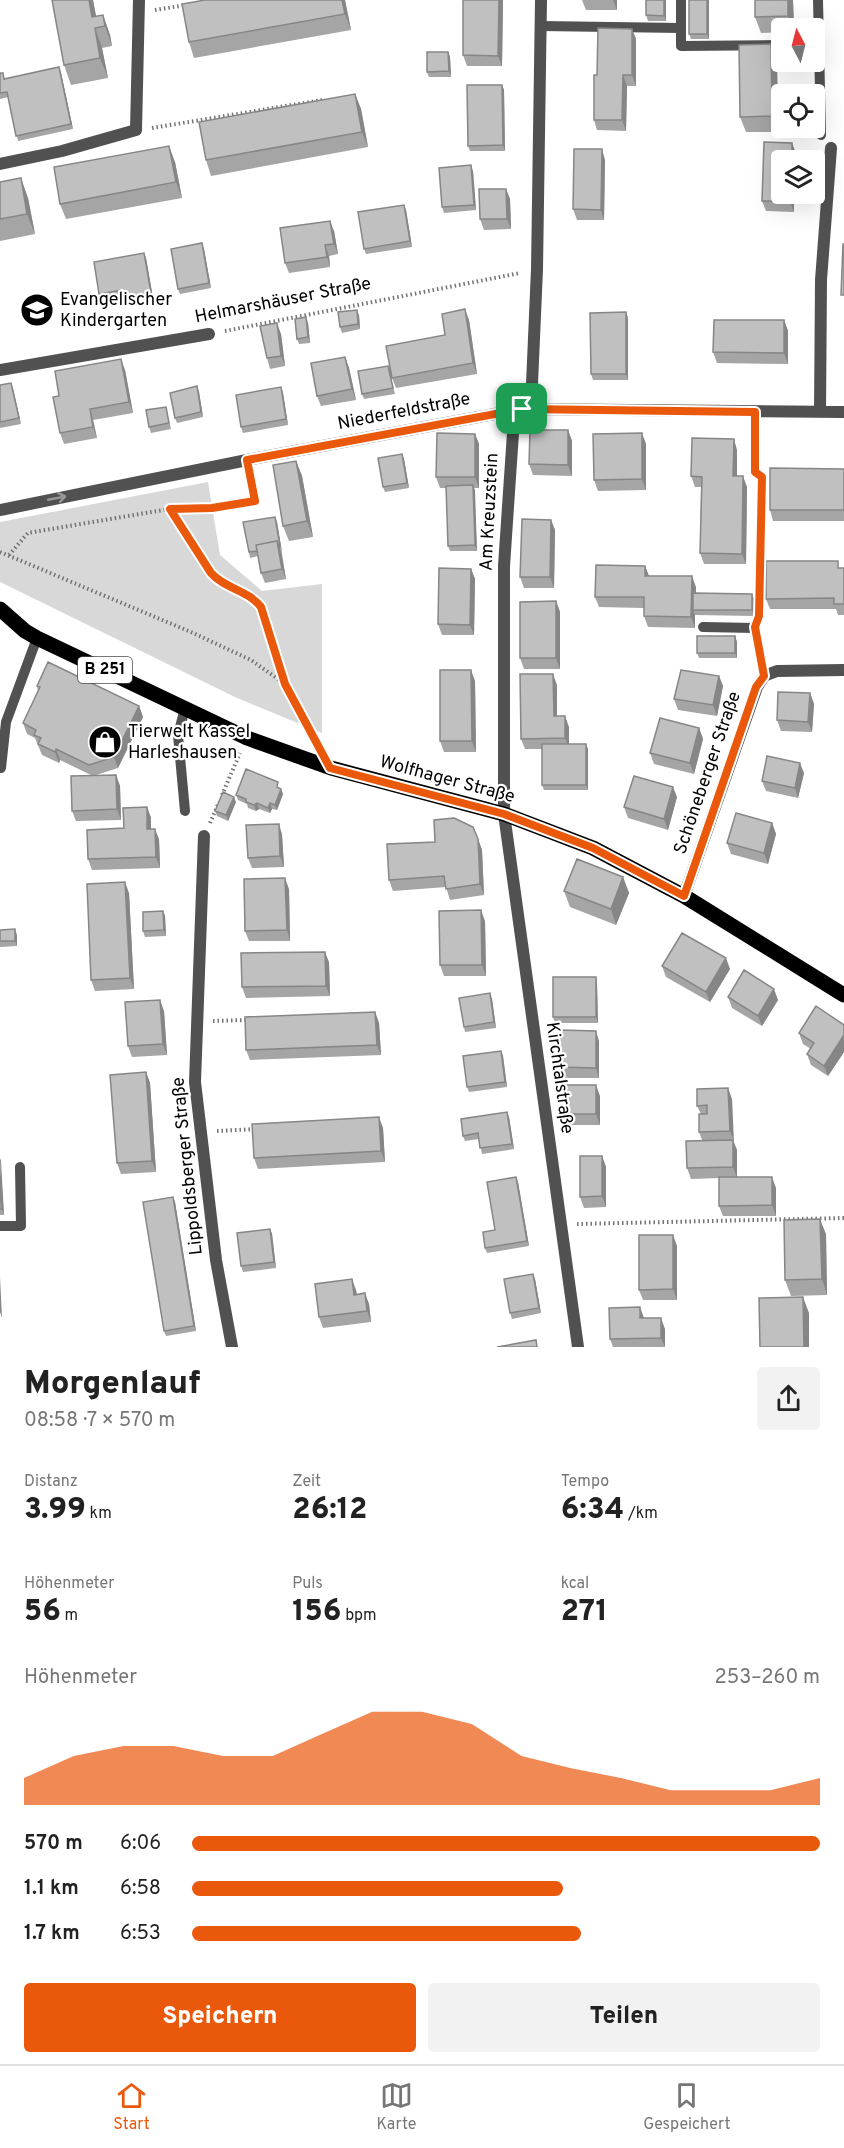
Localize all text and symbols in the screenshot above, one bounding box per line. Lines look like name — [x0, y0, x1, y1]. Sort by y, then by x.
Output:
north arrow — [771, 18, 825, 72]
map controls — [771, 18, 825, 204]
button: locate — [771, 84, 825, 138]
button: layers — [771, 150, 825, 204]
street label: Helmarshäuser Straße — [193, 273, 373, 329]
place label: Evangelischer Kindergarten — [60, 289, 172, 333]
school or university icon: Evangelischer Kindergarten — [19, 292, 55, 328]
pin — [496, 383, 547, 434]
street label: Niederfeldstraße — [336, 388, 472, 436]
icon: arrive — [505, 392, 538, 425]
street label: Am Kreuzstein — [475, 452, 505, 572]
one-way arrow — [47, 492, 67, 503]
road number: B 251 — [78, 657, 132, 683]
street label: Schöneberger Straße — [669, 689, 747, 857]
place label: Tierwelt Kassel Harleshausen — [128, 721, 250, 765]
shop icon: Tierwelt Kassel Harleshausen — [87, 724, 123, 760]
street label: Wolfhager Straße — [377, 751, 517, 809]
street label: Kirchtalstraße — [540, 1021, 578, 1135]
street label: Lippoldsberger Straße — [167, 1076, 209, 1256]
text: Morgenlauf — [24, 1364, 200, 1406]
button: share — [757, 1367, 820, 1430]
text: 08:58 · 7 × 570 m — [24, 1408, 175, 1434]
text: Distanz — [24, 1472, 78, 1492]
text: Zeit — [292, 1472, 321, 1492]
text: Tempo — [561, 1472, 609, 1492]
text: 3.99 — [24, 1492, 86, 1529]
text: 26:12 — [292, 1492, 367, 1529]
text: 6:34 — [561, 1492, 624, 1529]
text: km — [86, 1504, 112, 1524]
text: /km — [624, 1504, 658, 1524]
text: Höhenmeter — [24, 1574, 114, 1594]
text: Puls — [292, 1574, 323, 1594]
text: kcal — [561, 1574, 589, 1594]
text: 56 — [24, 1594, 61, 1631]
text: 156 — [292, 1594, 341, 1631]
text: 271 — [561, 1594, 608, 1631]
text: m — [61, 1606, 78, 1626]
text: bpm — [341, 1606, 377, 1626]
text: Höhenmeter — [24, 1665, 137, 1691]
text: 253–260 m — [715, 1665, 820, 1691]
text: 570 m — [24, 1831, 83, 1857]
text: 6:06 — [120, 1831, 161, 1857]
text: 1.1 km — [24, 1876, 79, 1902]
text: 6:58 — [120, 1876, 161, 1902]
text: 1.7 km — [24, 1921, 80, 1947]
text: 6:53 — [120, 1921, 161, 1947]
button: Speichern — [24, 1983, 416, 2052]
button: Teilen — [428, 1983, 820, 2052]
tab: Start — [113, 2079, 150, 2135]
tab: Karte — [377, 2079, 416, 2135]
tab: Gespeichert — [643, 2079, 731, 2135]

